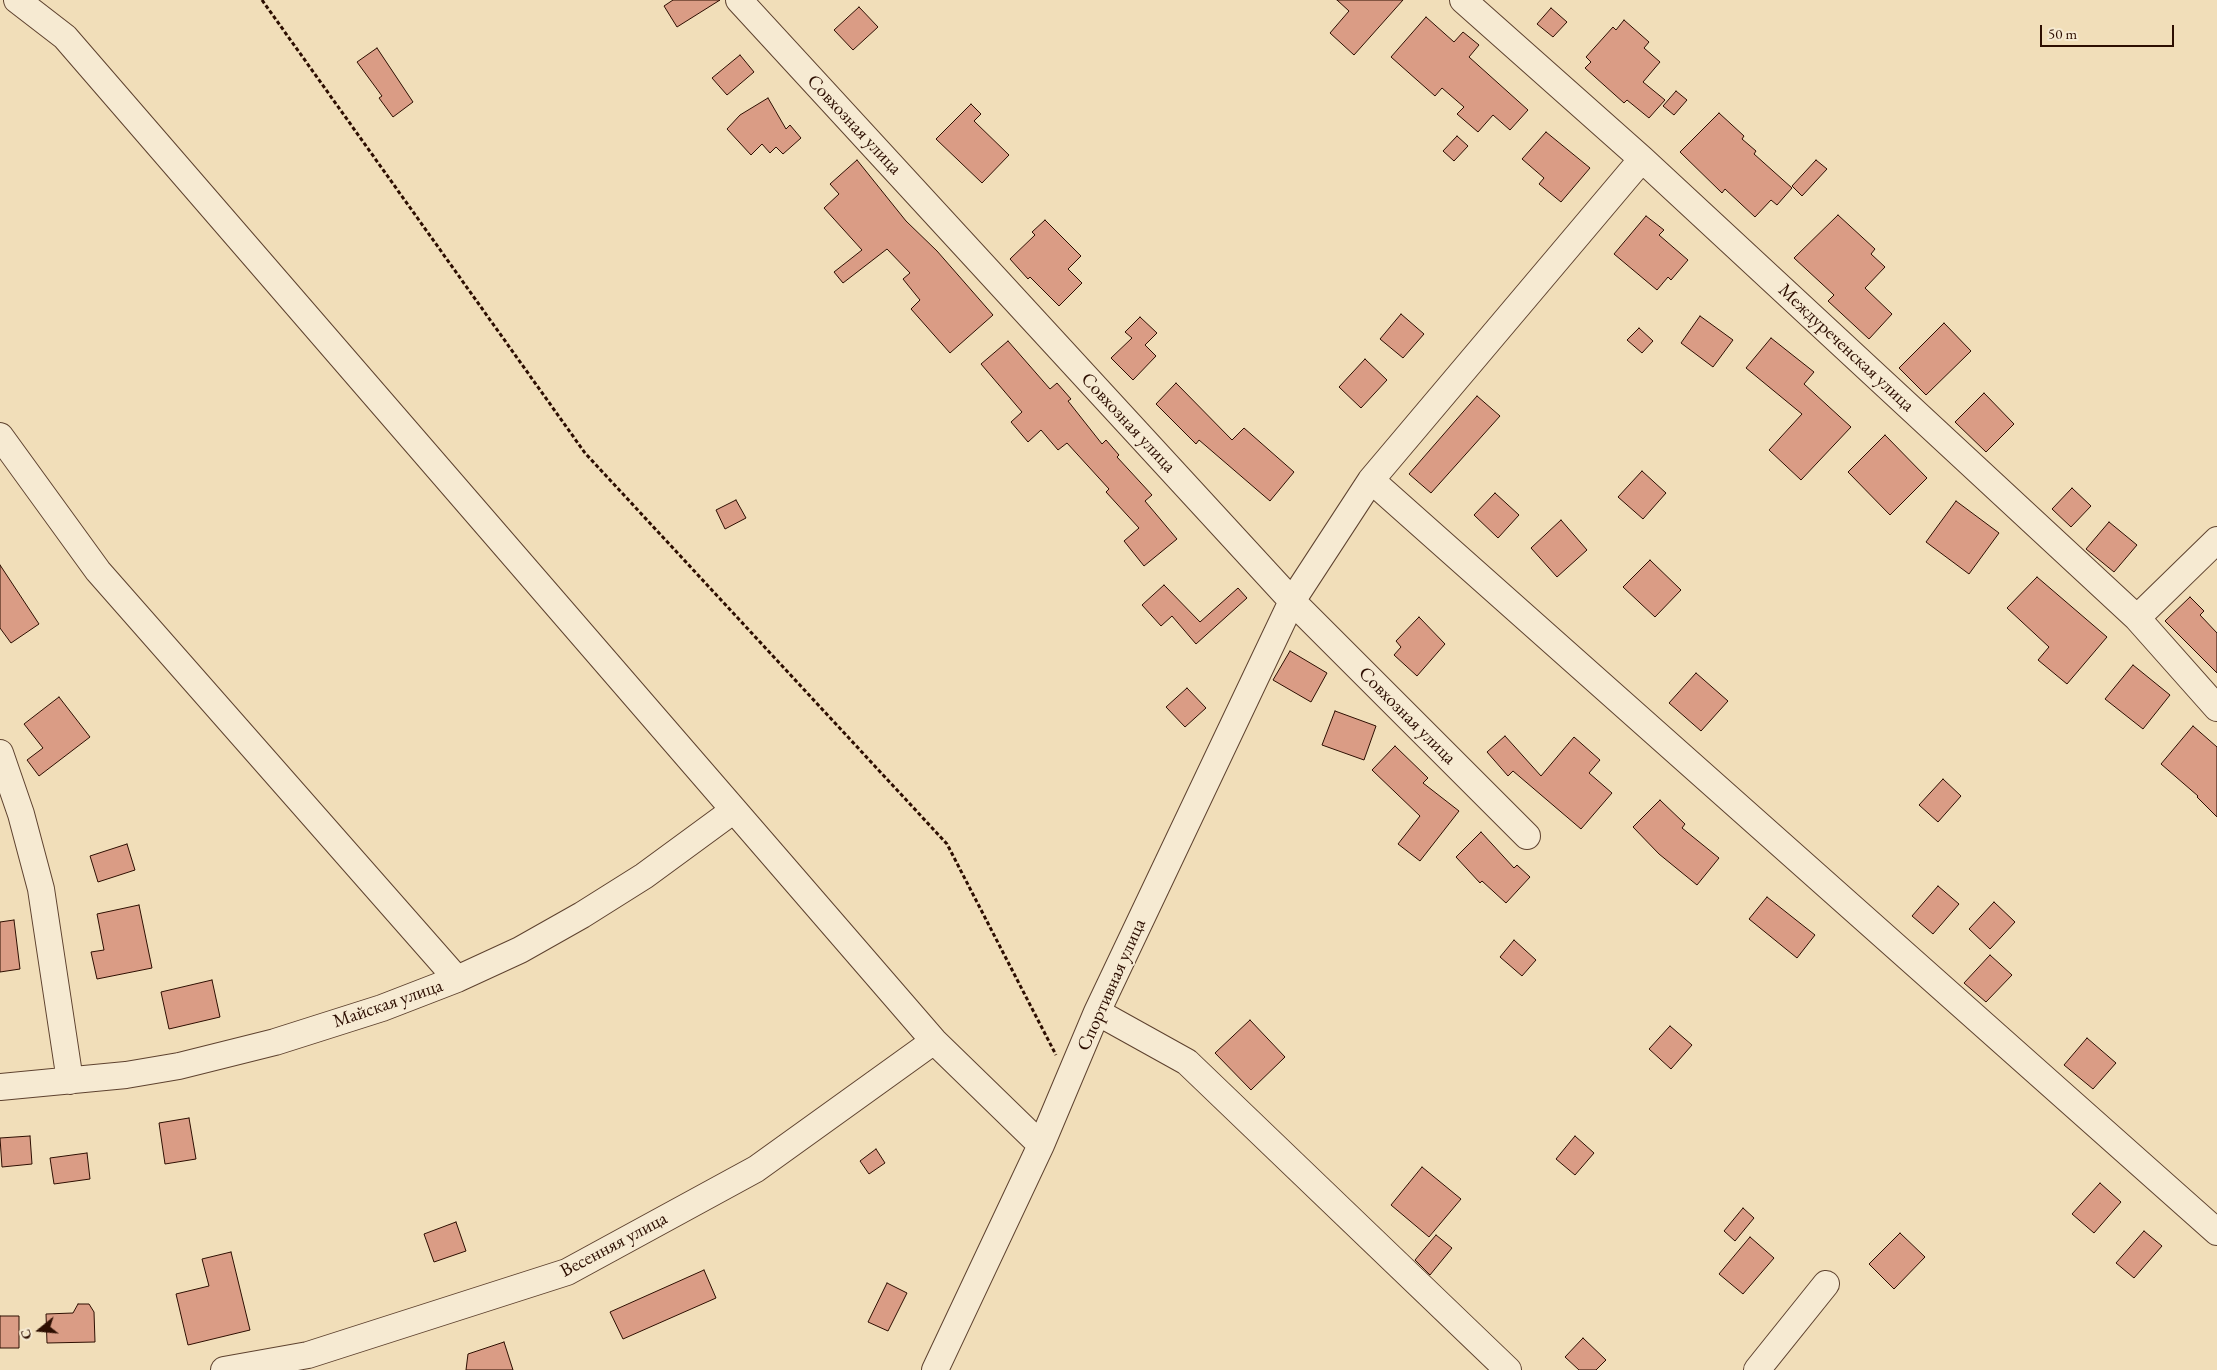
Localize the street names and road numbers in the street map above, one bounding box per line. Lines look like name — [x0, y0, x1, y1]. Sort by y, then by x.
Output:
street label: Совхозная улица — [802, 70, 906, 180]
street label: Междуреченская улица — [1773, 279, 1919, 417]
street label: Совхозная улица — [1076, 368, 1180, 478]
street label: Совхозная улица — [1353, 662, 1461, 770]
street label: Спортивная улица — [1073, 915, 1151, 1055]
street label: Майская улица — [330, 975, 446, 1033]
street label: Весенняя улица — [557, 1207, 671, 1283]

